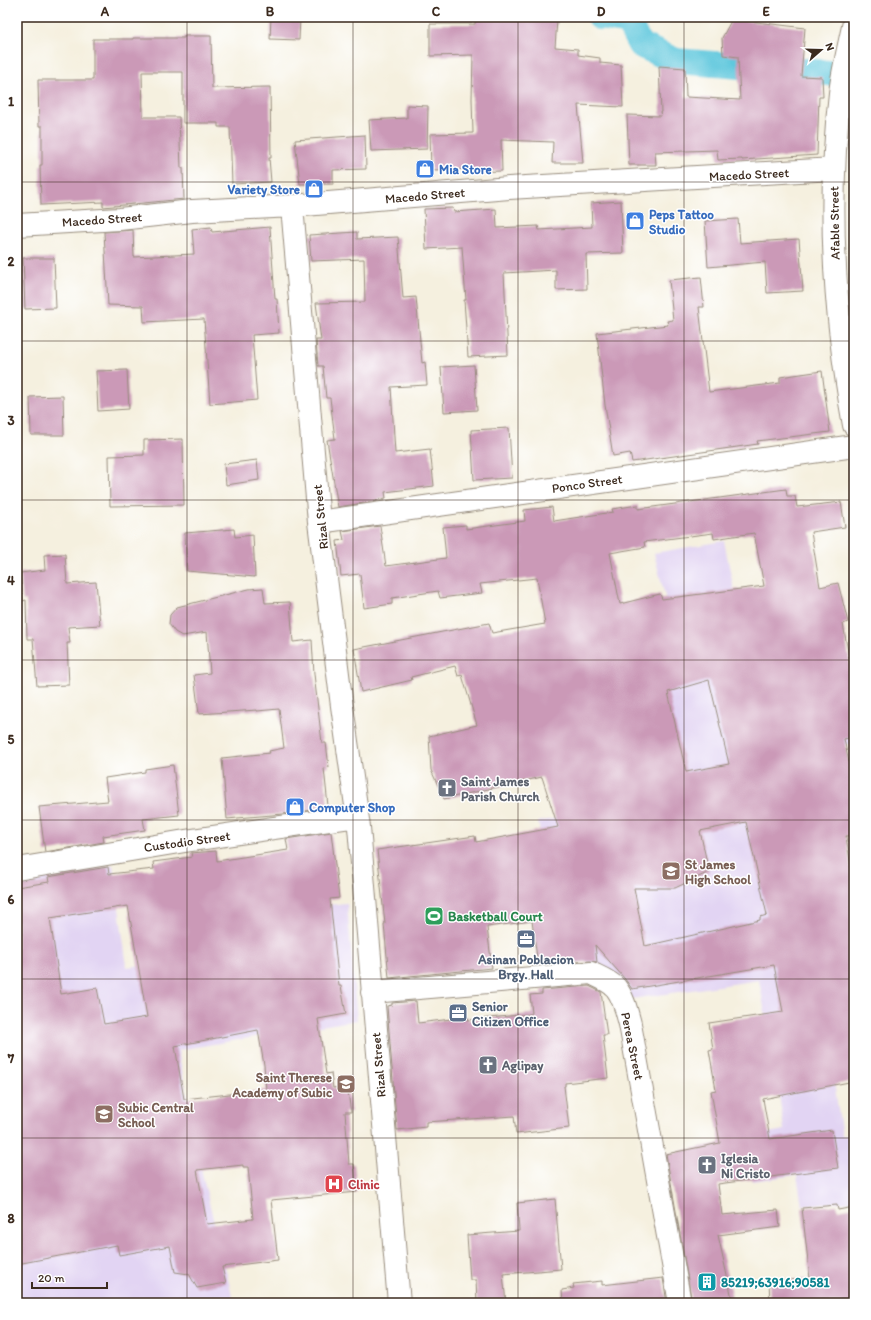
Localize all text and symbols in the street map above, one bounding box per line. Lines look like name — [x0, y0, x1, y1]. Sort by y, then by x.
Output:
text: A — [100, 4, 110, 19]
text: B — [266, 4, 275, 19]
text: C — [432, 4, 441, 19]
text: D — [597, 4, 606, 19]
text: E — [762, 4, 770, 19]
north arrow — [801, 30, 841, 70]
text: N — [823, 41, 837, 52]
text: 1 — [8, 94, 14, 109]
shop icon: Mia Store — [414, 158, 436, 180]
place label: Mia Store — [439, 162, 492, 177]
street label: Macedo Street — [709, 165, 790, 184]
shop icon: Variety Store — [303, 178, 325, 200]
place label: Variety Store — [227, 182, 300, 198]
street label: Macedo Street — [384, 185, 466, 206]
street label: Afable Street — [826, 186, 843, 260]
place label: Peps Tattoo Studio — [649, 207, 714, 237]
street label: Macedo Street — [61, 209, 143, 230]
shop icon: Peps Tattoo Studio — [624, 210, 646, 232]
text: 2 — [8, 254, 15, 269]
text: 3 — [7, 413, 15, 428]
street label: Ponco Street — [551, 471, 623, 496]
street label: Rizal Street — [310, 484, 331, 550]
text: 4 — [7, 573, 15, 588]
text: 5 — [8, 732, 15, 747]
place label: Saint James Parish Church — [461, 774, 540, 804]
church icon: Saint James Parish Church — [436, 777, 458, 799]
shop icon: Computer Shop — [284, 796, 306, 818]
place label: Computer Shop — [309, 800, 395, 816]
street label: Custodio Street — [143, 828, 231, 855]
place label: St James High School — [685, 857, 751, 888]
school or university icon: St James High School — [660, 860, 682, 882]
text: 6 — [8, 892, 15, 907]
sports icon: Basketball Court — [423, 905, 445, 927]
place label: Basketball Court — [448, 909, 543, 924]
office icon: Asinan Poblacion Brgy. Hall — [515, 928, 537, 950]
place label: Asinan Poblacion Brgy. Hall — [477, 952, 574, 983]
place label: Senior Citizen Office — [472, 999, 549, 1029]
office icon: Senior Citizen Office — [447, 1002, 469, 1024]
street label: Perea Street — [618, 1011, 647, 1081]
street label: Rizal Street — [368, 1032, 389, 1098]
text: 7 — [7, 1051, 15, 1066]
church icon: Aglipay — [477, 1054, 499, 1076]
place label: Aglipay — [501, 1058, 544, 1074]
place label: Saint Therese Academy of Subic — [232, 1070, 332, 1101]
school or university icon: Saint Therese Academy of Subic — [335, 1073, 357, 1095]
place label: Subic Central School — [118, 1100, 194, 1130]
school or university icon: Subic Central School — [93, 1103, 115, 1125]
place label: Iglesia Ni Cristo — [721, 1151, 771, 1181]
church icon: Iglesia Ni Cristo — [696, 1154, 718, 1176]
hospital icon: Clinic — [323, 1173, 345, 1195]
place label: Clinic — [348, 1177, 380, 1192]
text: 8 — [7, 1211, 15, 1226]
scale bar — [32, 1264, 107, 1290]
text: 20 m — [38, 1271, 65, 1285]
building icon: 85219;63916;90581 — [696, 1271, 718, 1293]
place label: 85219;63916;90581 — [721, 1275, 830, 1290]

